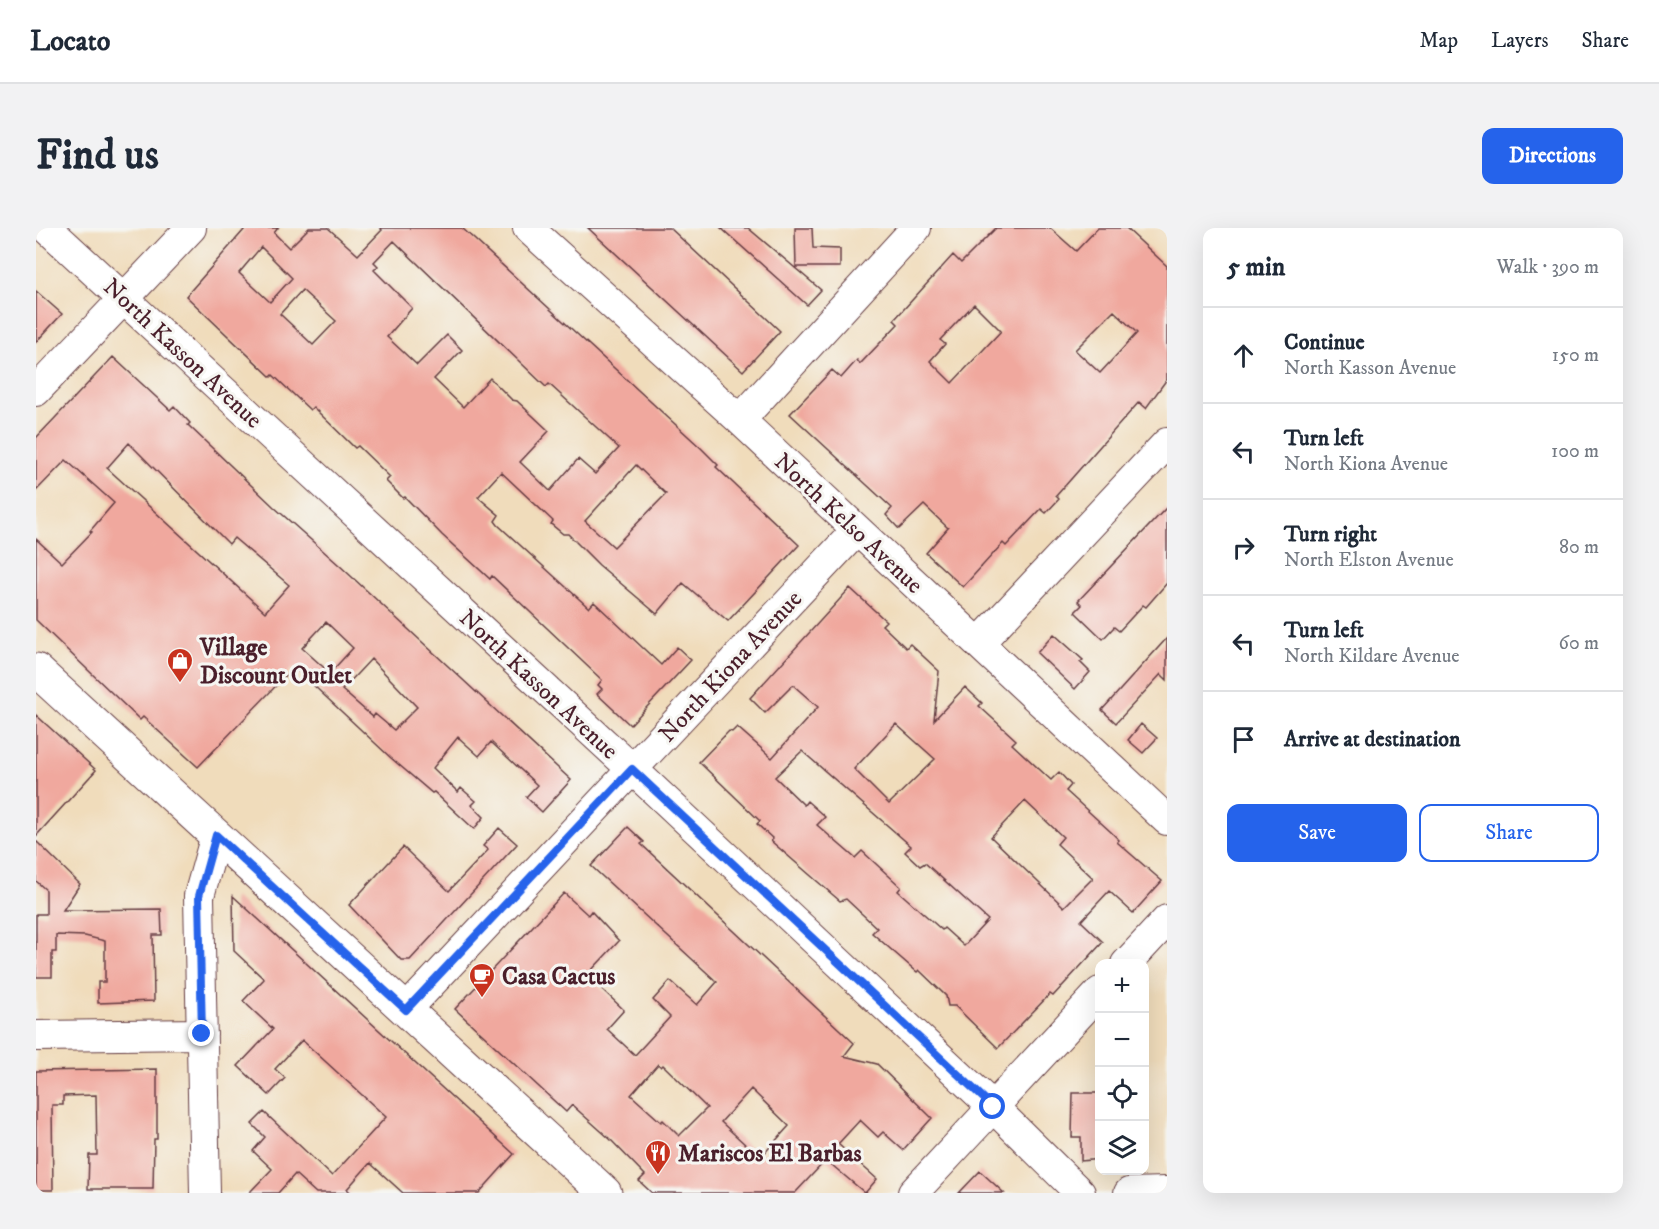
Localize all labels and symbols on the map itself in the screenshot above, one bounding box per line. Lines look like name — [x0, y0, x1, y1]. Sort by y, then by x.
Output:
street label: North Kasson Avenue — [96, 272, 268, 435]
street label: North Kelso Avenue — [768, 447, 929, 601]
street label: North Kiona Avenue — [653, 584, 809, 749]
street label: North Kasson Avenue — [452, 603, 624, 766]
place label: Village Discount Outlet — [199, 633, 352, 691]
shop icon: Village Discount Outlet — [165, 646, 195, 684]
cafe icon: Casa Cactus — [467, 961, 497, 999]
place label: Casa Cactus — [502, 962, 615, 992]
route end — [188, 1020, 214, 1046]
route start — [979, 1093, 1005, 1119]
restaurant icon: Mariscos El Barbas — [643, 1138, 673, 1176]
place label: Mariscos El Barbas — [678, 1139, 862, 1169]

